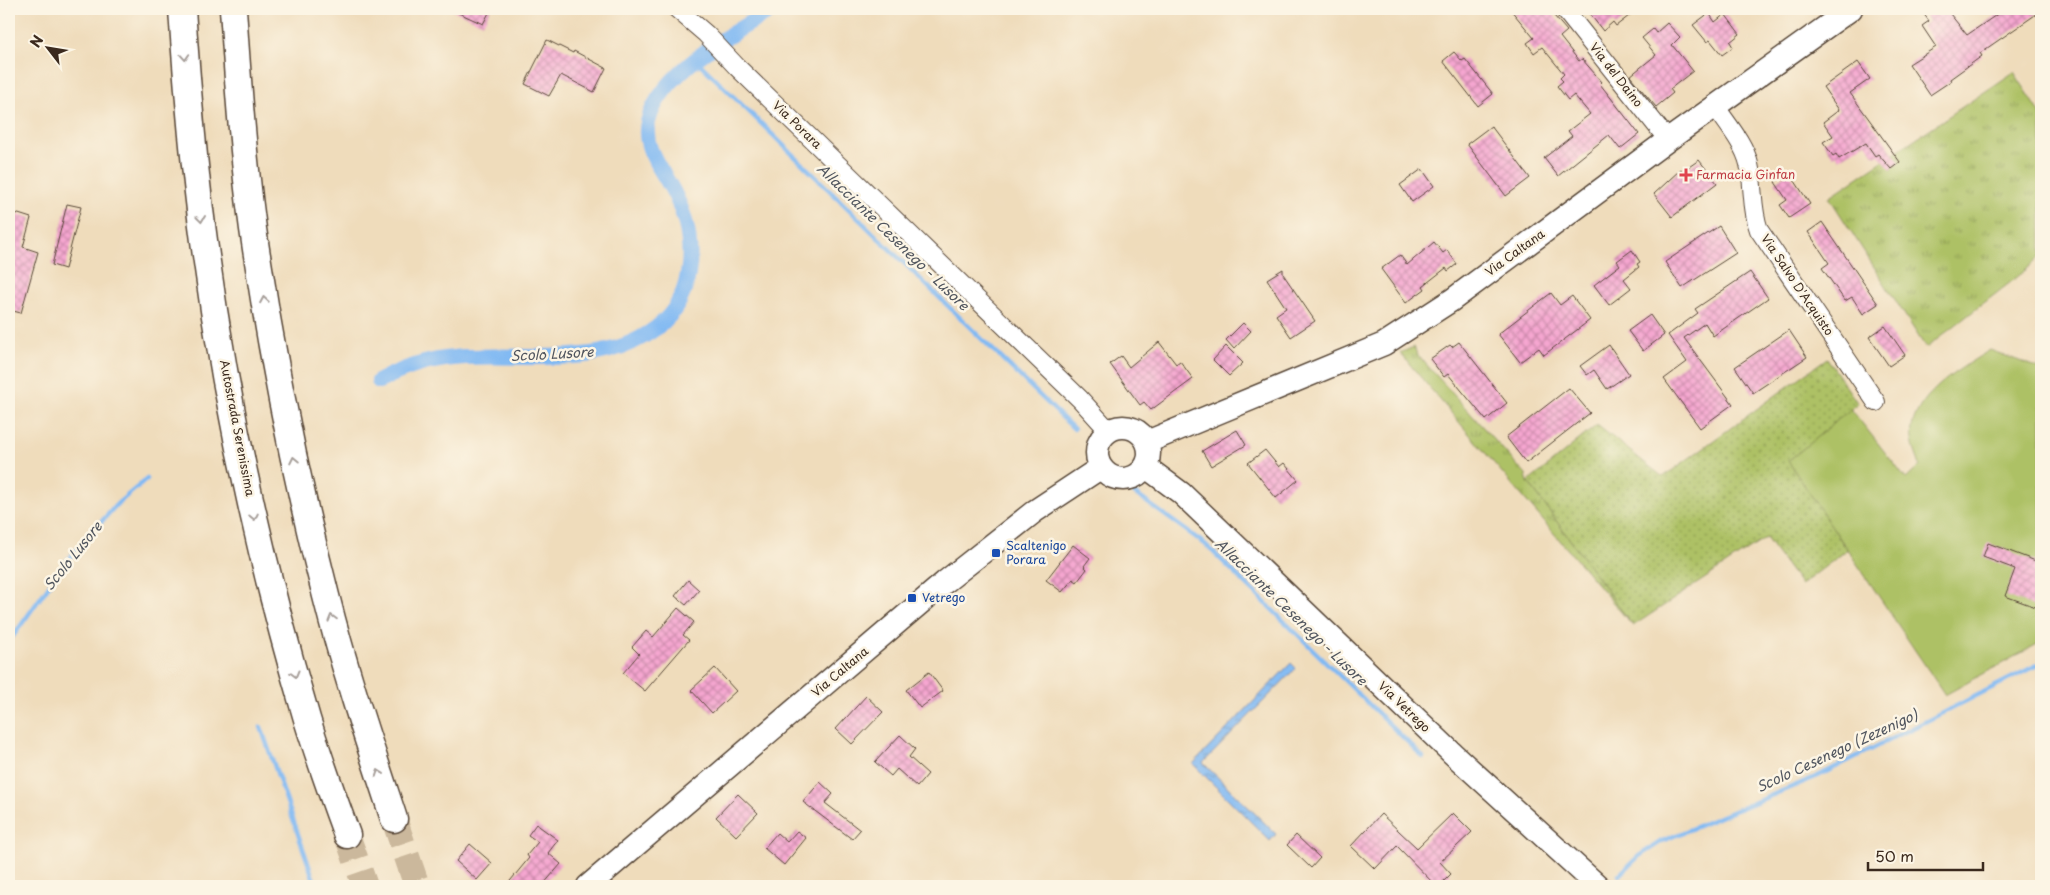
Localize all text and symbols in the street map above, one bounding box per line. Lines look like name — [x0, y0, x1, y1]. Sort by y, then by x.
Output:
north arrow — [22, 22, 72, 72]
text: N — [25, 31, 48, 51]
street label: Via del Daino — [1586, 38, 1648, 111]
one-way arrow — [179, 54, 190, 62]
street label: Via Porara — [769, 96, 827, 153]
water label: Allacciante Cesenego - Lusore — [813, 158, 975, 316]
place label: Farmacia Ginfan — [1696, 165, 1795, 183]
marker: Farmacia Ginfan — [1680, 169, 1692, 181]
one-way arrow — [195, 215, 206, 223]
street label: Via Caltana — [1481, 224, 1548, 280]
street label: Via Salvo D'Acquisto — [1757, 230, 1839, 339]
one-way arrow — [260, 296, 270, 304]
water label: Scolo Lusore — [510, 341, 596, 366]
street label: Autostrada Serenissima — [216, 358, 260, 498]
one-way arrow — [289, 455, 300, 464]
one-way arrow — [248, 512, 259, 521]
water label: Scolo Lusore — [38, 516, 108, 595]
water label: Allacciante Cesenego - Lusore — [1211, 533, 1373, 691]
place label: Scaltenigo Porara — [1006, 536, 1067, 568]
marker: Scaltenigo Porara — [990, 547, 1002, 559]
place label: Vetrego — [922, 588, 966, 606]
marker: Vetrego — [906, 592, 918, 604]
one-way arrow — [327, 614, 337, 622]
street label: Via Caltana — [807, 642, 872, 701]
one-way arrow — [289, 670, 300, 678]
street label: Via Vetrego — [1374, 677, 1435, 736]
water label: Scolo Cesenego (Zezenigo) — [1753, 703, 1922, 797]
one-way arrow — [375, 769, 385, 778]
scale bar — [1868, 840, 1982, 872]
text: 50 m — [1875, 844, 1914, 867]

